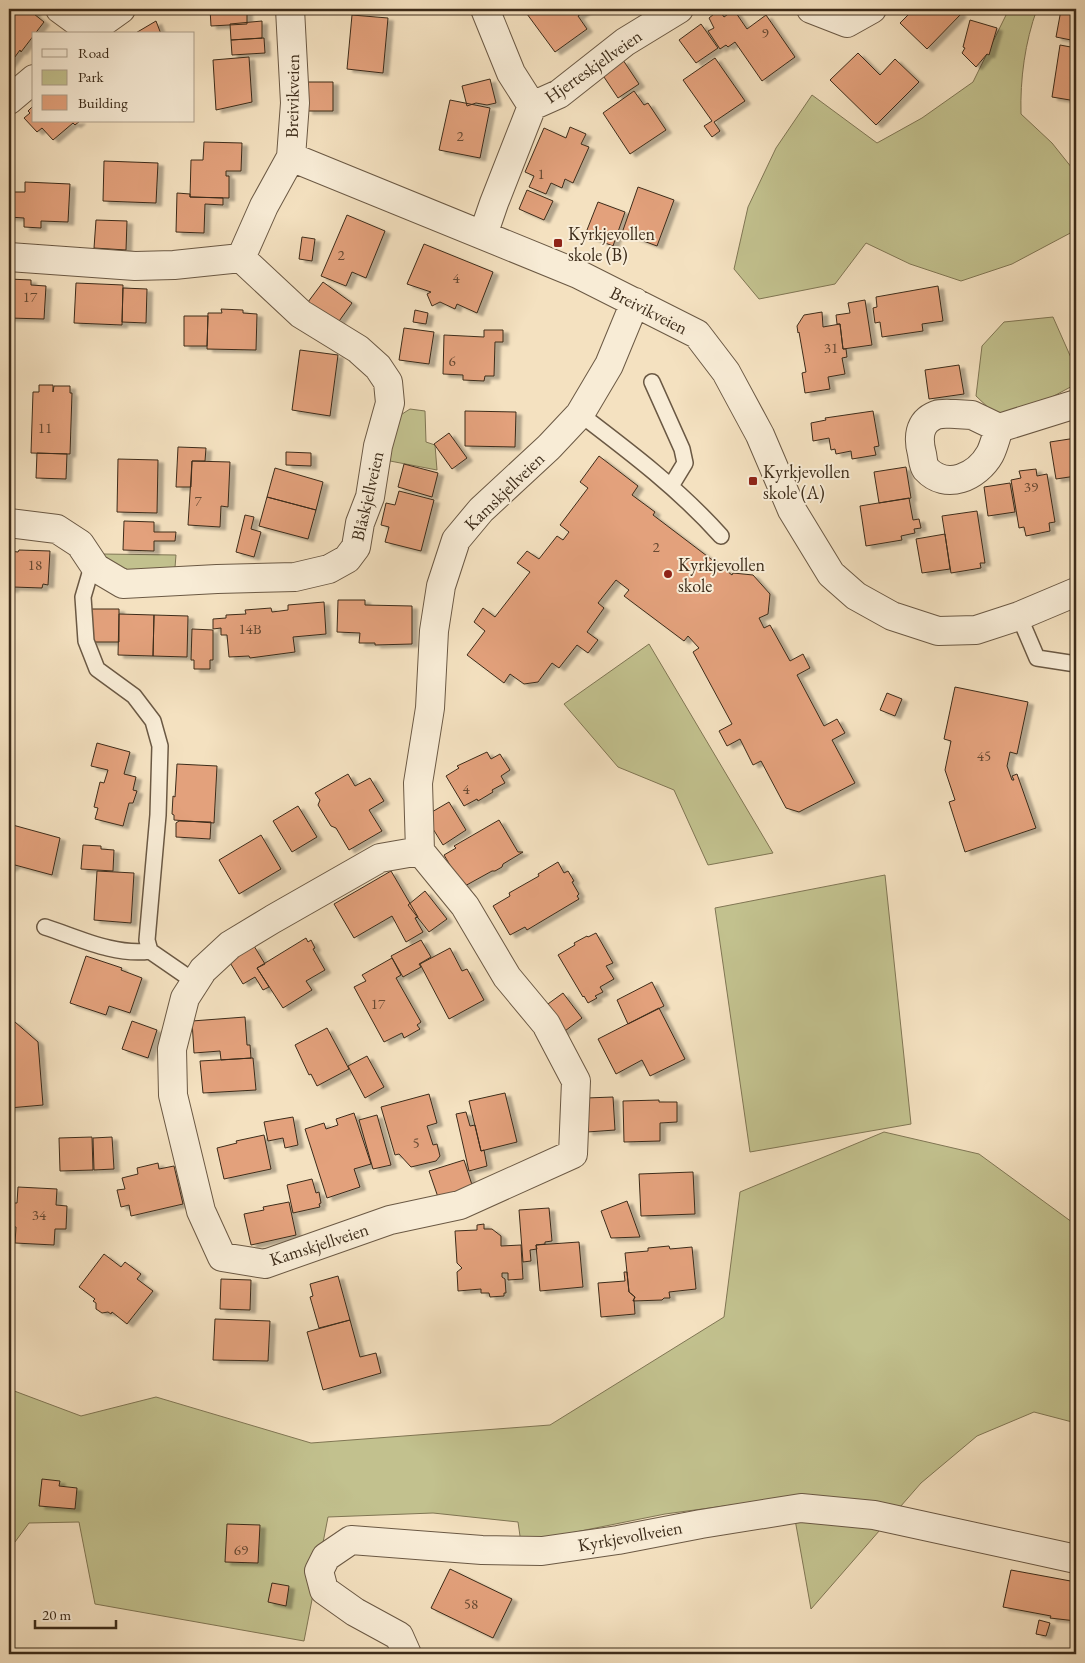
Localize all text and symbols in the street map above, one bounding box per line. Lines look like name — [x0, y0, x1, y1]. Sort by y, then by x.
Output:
house number: 9 — [761, 23, 769, 42]
street label: Hjerteskjellveien — [540, 24, 647, 108]
legend — [32, 32, 195, 122]
text: Road — [78, 43, 110, 62]
street label: Breivikveien — [280, 53, 304, 138]
text: Park — [78, 67, 105, 86]
text: Building — [78, 93, 128, 112]
house number: 2 — [456, 126, 464, 145]
house number: 1 — [537, 164, 545, 183]
place label: Kyrkjevollen skole (B) — [568, 222, 655, 266]
marker: Kyrkjevollen skole (B) — [552, 237, 564, 249]
house number: 2 — [337, 245, 345, 264]
house number: 4 — [452, 268, 460, 287]
street label: Breivikveien — [606, 281, 692, 340]
house number: 17 — [23, 287, 38, 306]
house number: 31 — [824, 338, 838, 357]
house number: 6 — [448, 351, 456, 370]
house number: 11 — [38, 418, 52, 437]
street label: Kamskjellveien — [459, 447, 549, 535]
street label: Blåskjellveien — [346, 448, 389, 543]
place label: Kyrkjevollen skole (A) — [763, 460, 850, 504]
marker: Kyrkjevollen skole (A) — [747, 475, 759, 487]
house number: 39 — [1024, 477, 1038, 496]
house number: 7 — [194, 491, 202, 510]
house number: 2 — [652, 537, 660, 556]
place label: Kyrkjevollen skole — [678, 553, 765, 597]
house number: 18 — [28, 555, 42, 574]
marker: Kyrkjevollen skole — [662, 568, 674, 580]
house number: 14B — [238, 619, 262, 638]
house number: 45 — [977, 746, 991, 765]
house number: 4 — [462, 779, 470, 798]
house number: 17 — [371, 994, 386, 1013]
house number: 5 — [412, 1133, 420, 1152]
house number: 34 — [32, 1205, 47, 1224]
street label: Kamskjellveien — [267, 1217, 372, 1271]
street label: Kyrkjevollveien — [576, 1515, 685, 1557]
house number: 69 — [234, 1540, 248, 1559]
house number: 58 — [464, 1594, 478, 1613]
scale bar — [35, 1598, 116, 1630]
text: 20 m — [42, 1605, 71, 1624]

